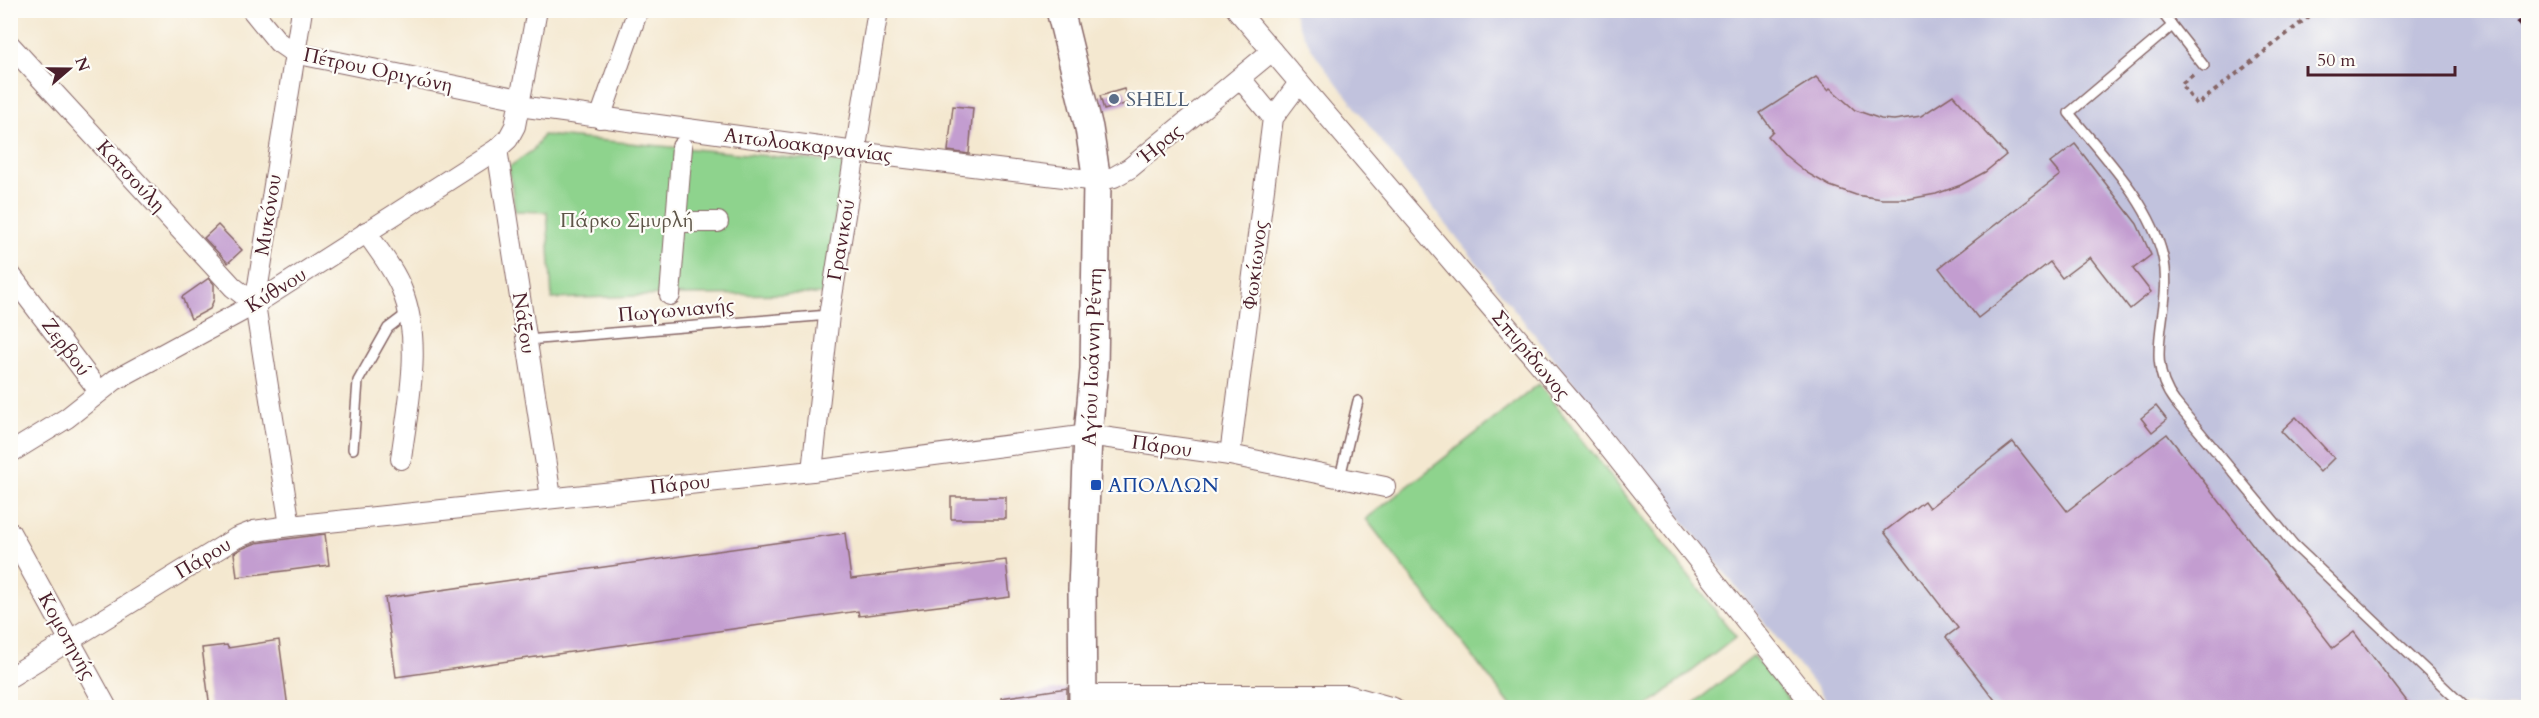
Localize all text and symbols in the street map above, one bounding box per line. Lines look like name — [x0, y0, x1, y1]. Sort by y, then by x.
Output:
north arrow — [39, 39, 99, 99]
scale bar — [2308, 39, 2455, 77]
street label: Πέτρου Οριγώνη — [301, 41, 455, 99]
text: 50 m — [2317, 48, 2356, 73]
text: N — [69, 54, 95, 75]
place label: SHELL — [1126, 86, 1190, 113]
marker: SHELL — [1107, 92, 1121, 106]
street label: Ήρας — [1132, 117, 1189, 170]
street label: Αιτωλοακαρνανίας — [722, 121, 894, 169]
street label: Κατσούλη — [90, 134, 172, 218]
street label: Μυκόνου — [248, 172, 288, 258]
street label: Γρανικού — [821, 197, 861, 283]
park label: Πάρκο Σµυρλή — [560, 207, 694, 234]
street label: Φωκίωνος — [1236, 218, 1274, 311]
street label: Κύθνου — [240, 261, 312, 319]
street label: Αγίου Ιωάννη Ρέντη — [1075, 268, 1109, 446]
street label: Νάξου — [506, 290, 542, 356]
street label: Πωγωνιανής — [617, 291, 736, 329]
street label: Σπυρίδωνος — [1485, 304, 1577, 406]
street label: Ζερβού — [35, 312, 97, 382]
street label: Πάρου — [1130, 428, 1194, 464]
street label: Πάρου — [648, 467, 712, 501]
place label: ΑΠΟΛΛΩΝ — [1108, 472, 1219, 499]
marker: ΑΠΟΛΛΩΝ — [1089, 478, 1103, 492]
street label: Πάρου — [170, 531, 236, 585]
street label: Κομοτηνής — [32, 588, 102, 685]

